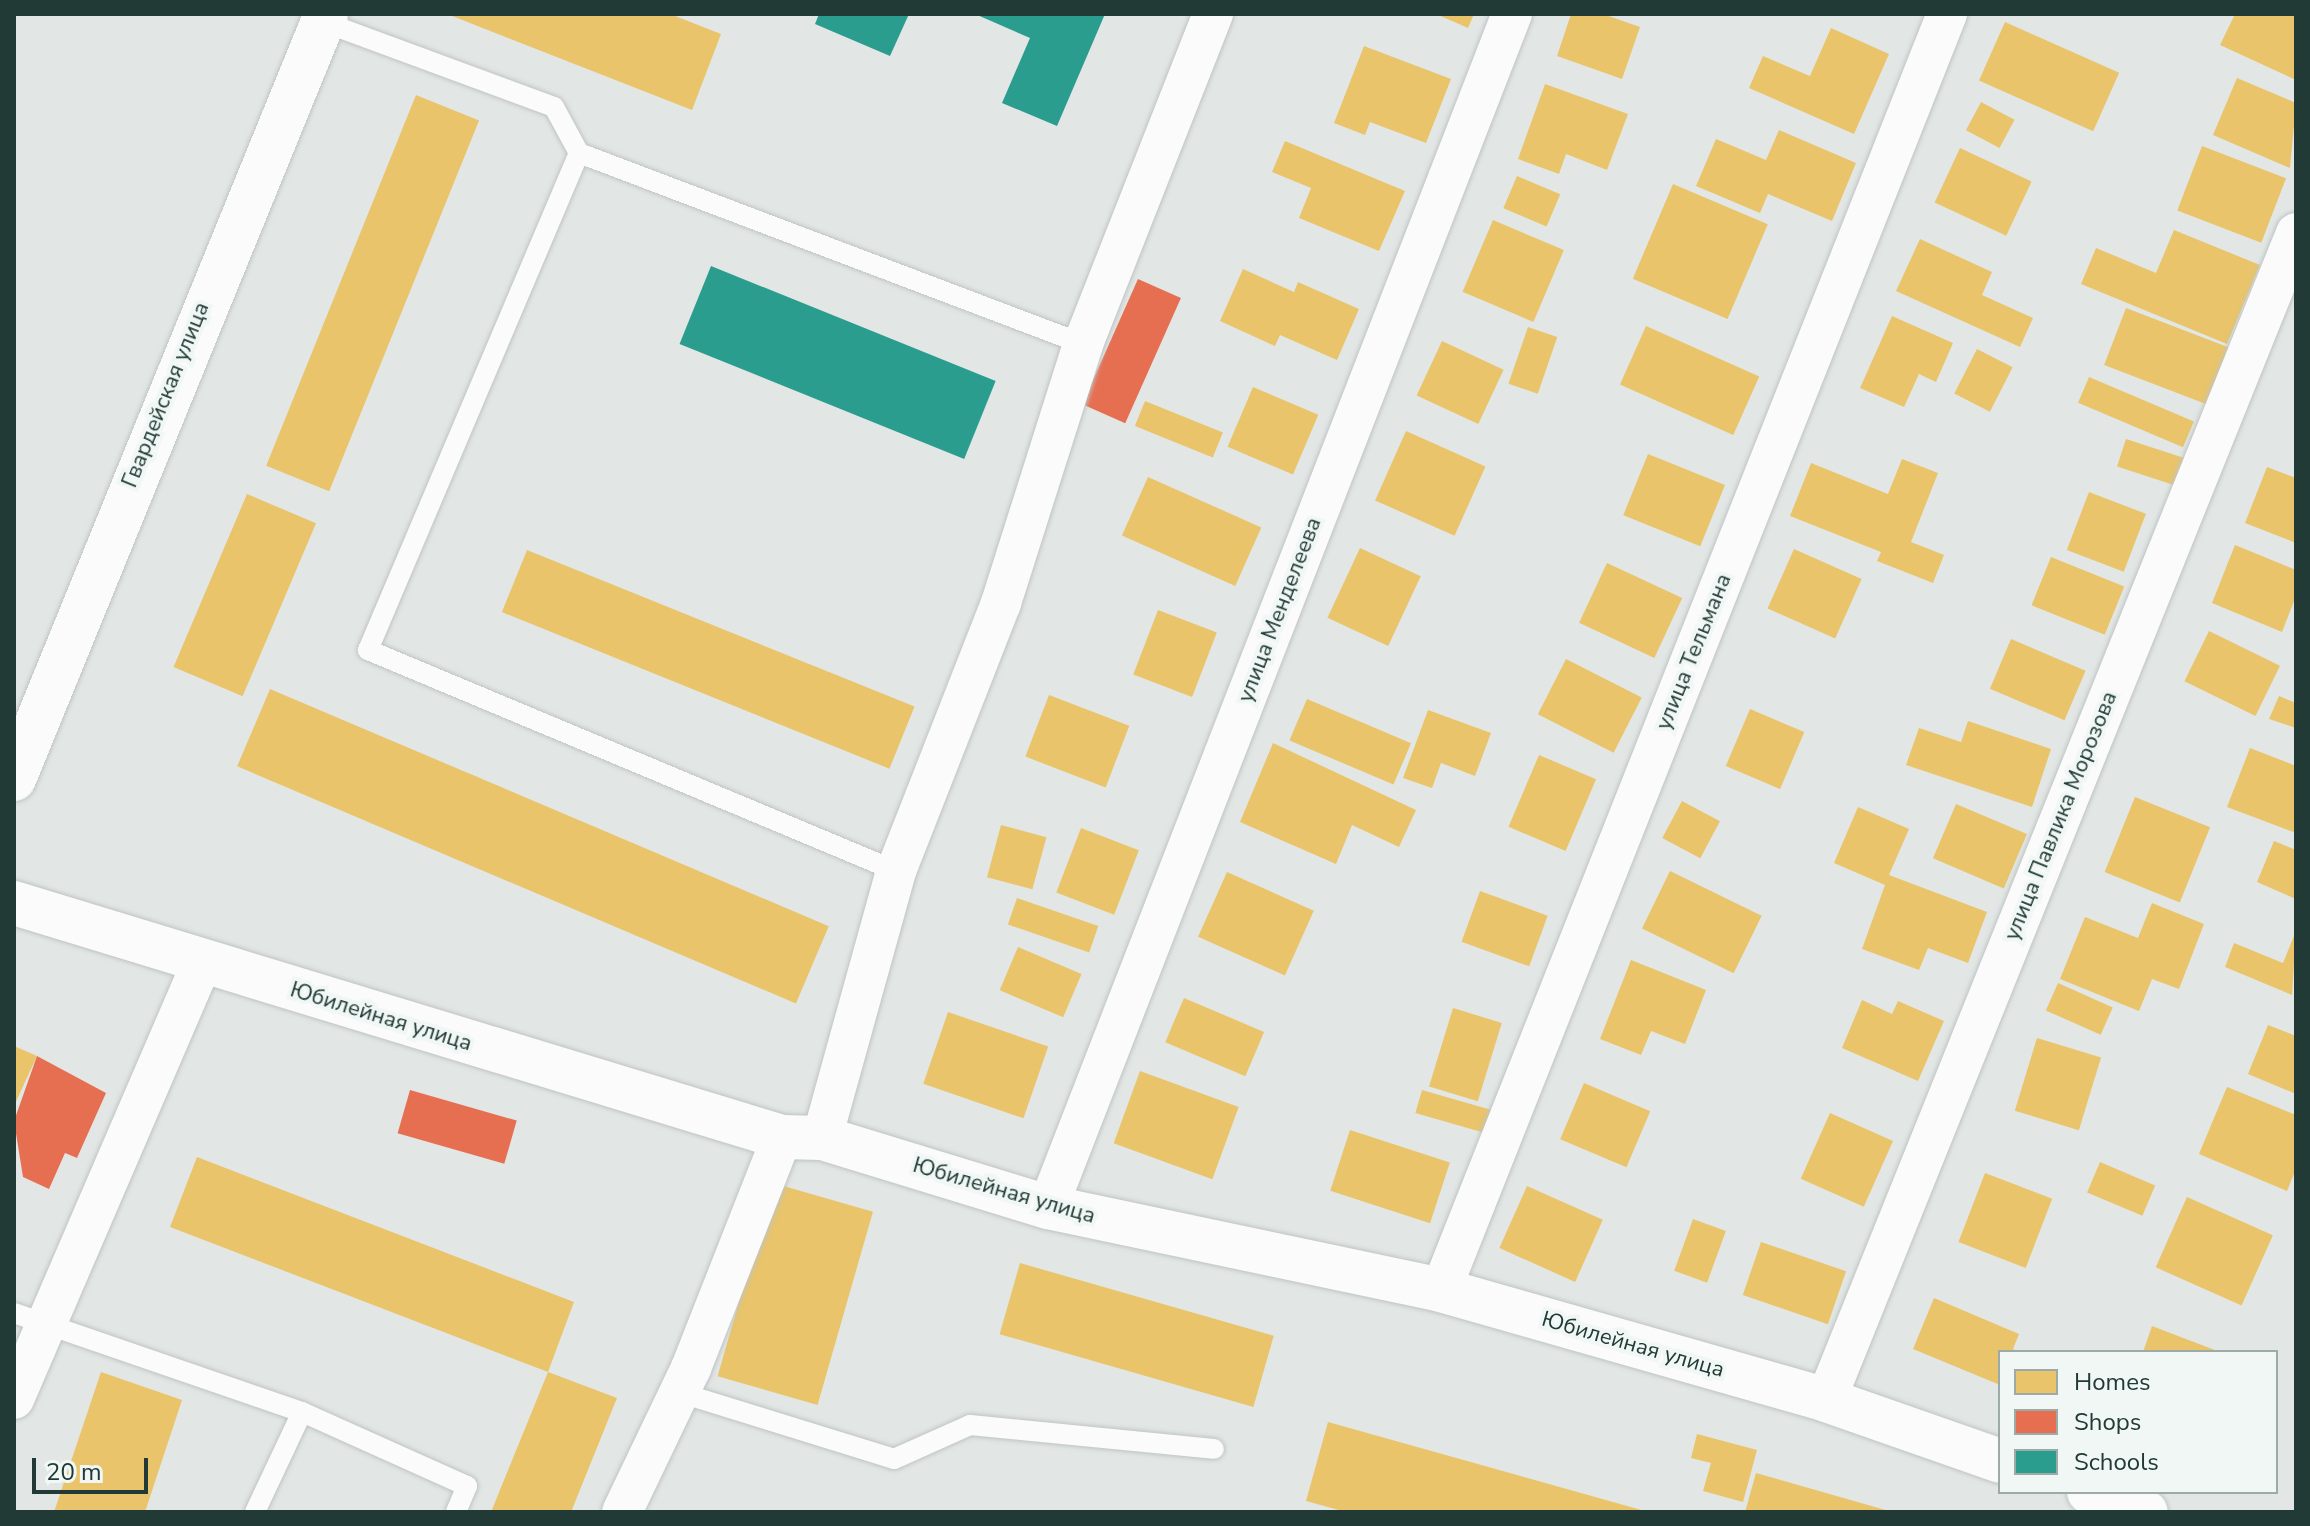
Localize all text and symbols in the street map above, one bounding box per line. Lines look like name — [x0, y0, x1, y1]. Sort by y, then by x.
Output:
street label: Гвардейская улица — [117, 298, 215, 492]
street label: улица Менделеева — [1233, 514, 1327, 706]
street label: улица Тельмана — [1651, 570, 1737, 734]
street label: улица Павлика Морозова — [1999, 688, 2123, 944]
street label: Юбилейная улица — [287, 977, 475, 1057]
street label: Юбилейная улица — [910, 1152, 1098, 1230]
street label: Юбилейная улица — [1539, 1306, 1727, 1384]
legend — [1998, 1350, 2278, 1494]
text: Homes — [2074, 1366, 2150, 1398]
text: Shops — [2074, 1406, 2141, 1438]
scale bar — [36, 1442, 152, 1492]
text: Schools — [2074, 1446, 2159, 1478]
text: 20 m — [46, 1456, 102, 1488]

